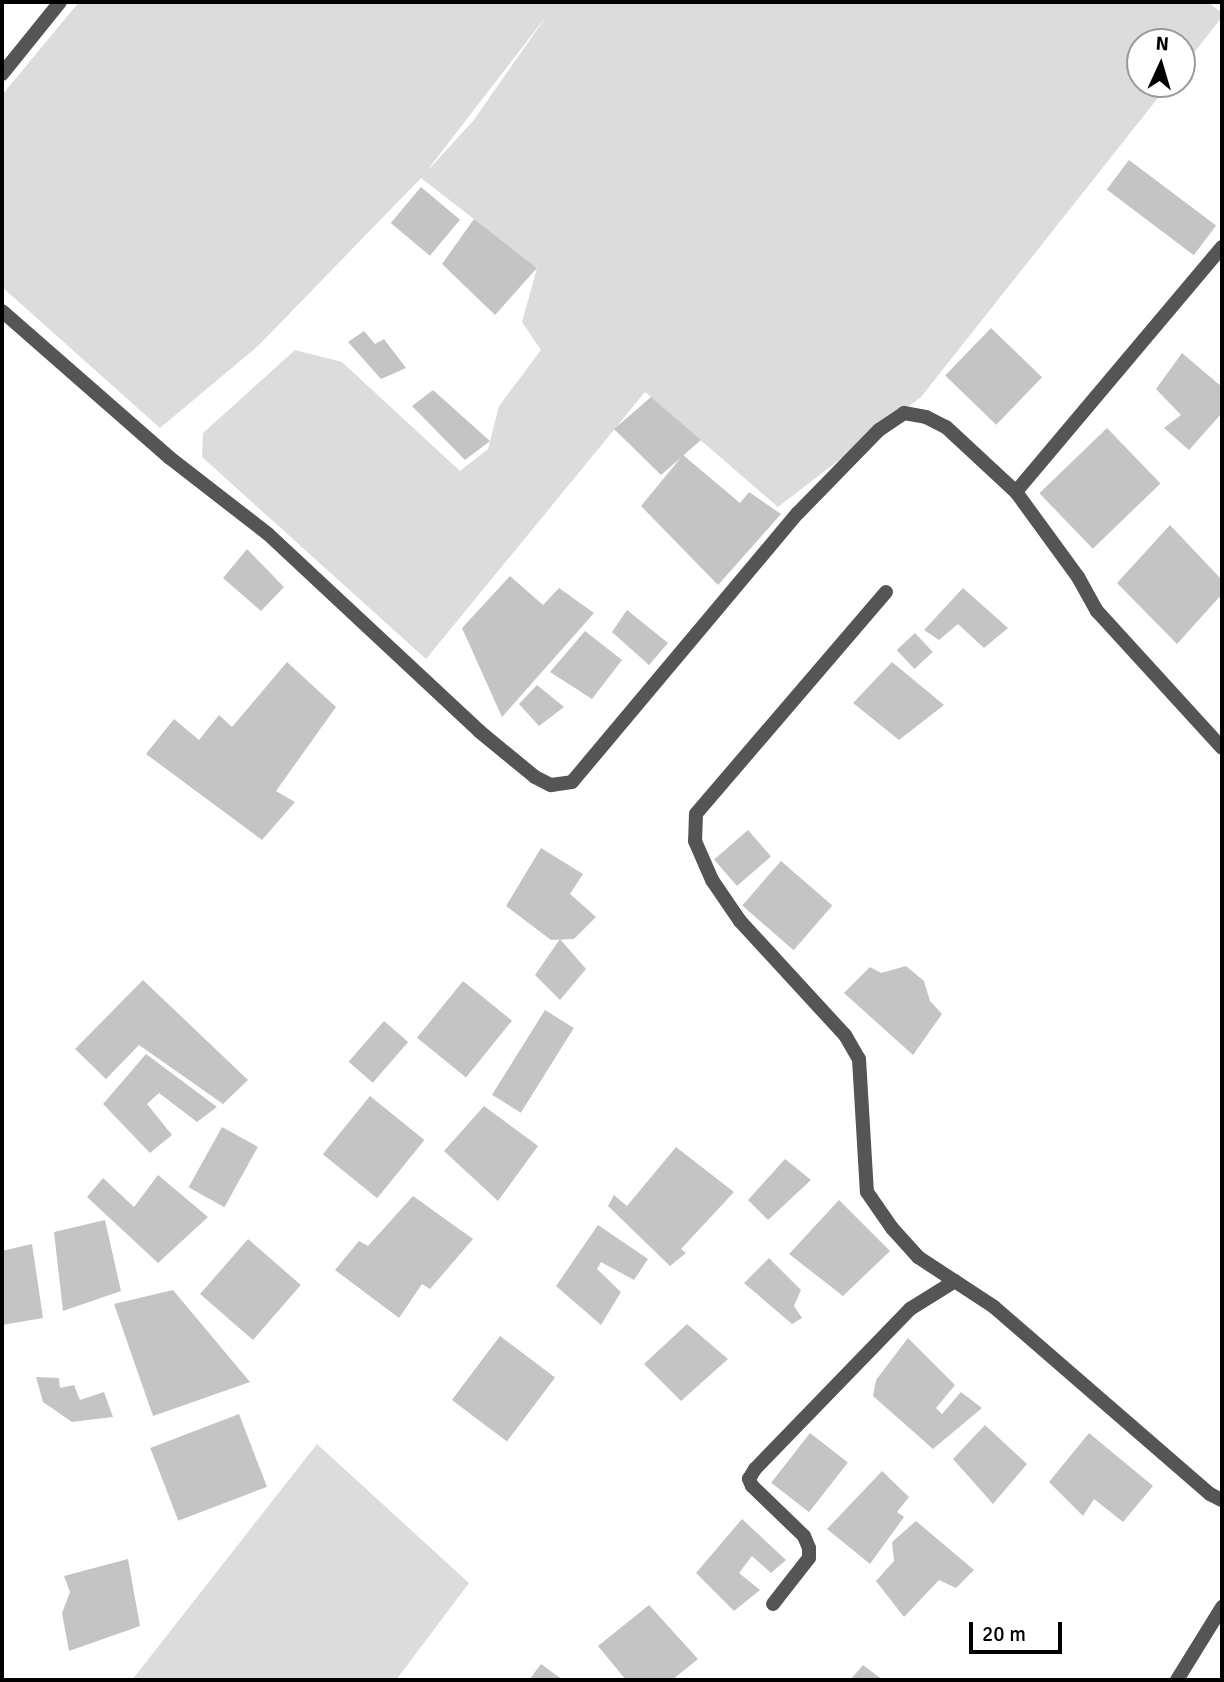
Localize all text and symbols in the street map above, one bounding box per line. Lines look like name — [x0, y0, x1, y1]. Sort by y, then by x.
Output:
north arrow — [1126, 28, 1196, 98]
text: N — [1155, 32, 1170, 56]
scale bar — [972, 1608, 1065, 1652]
text: 20 m — [982, 1621, 1026, 1647]

